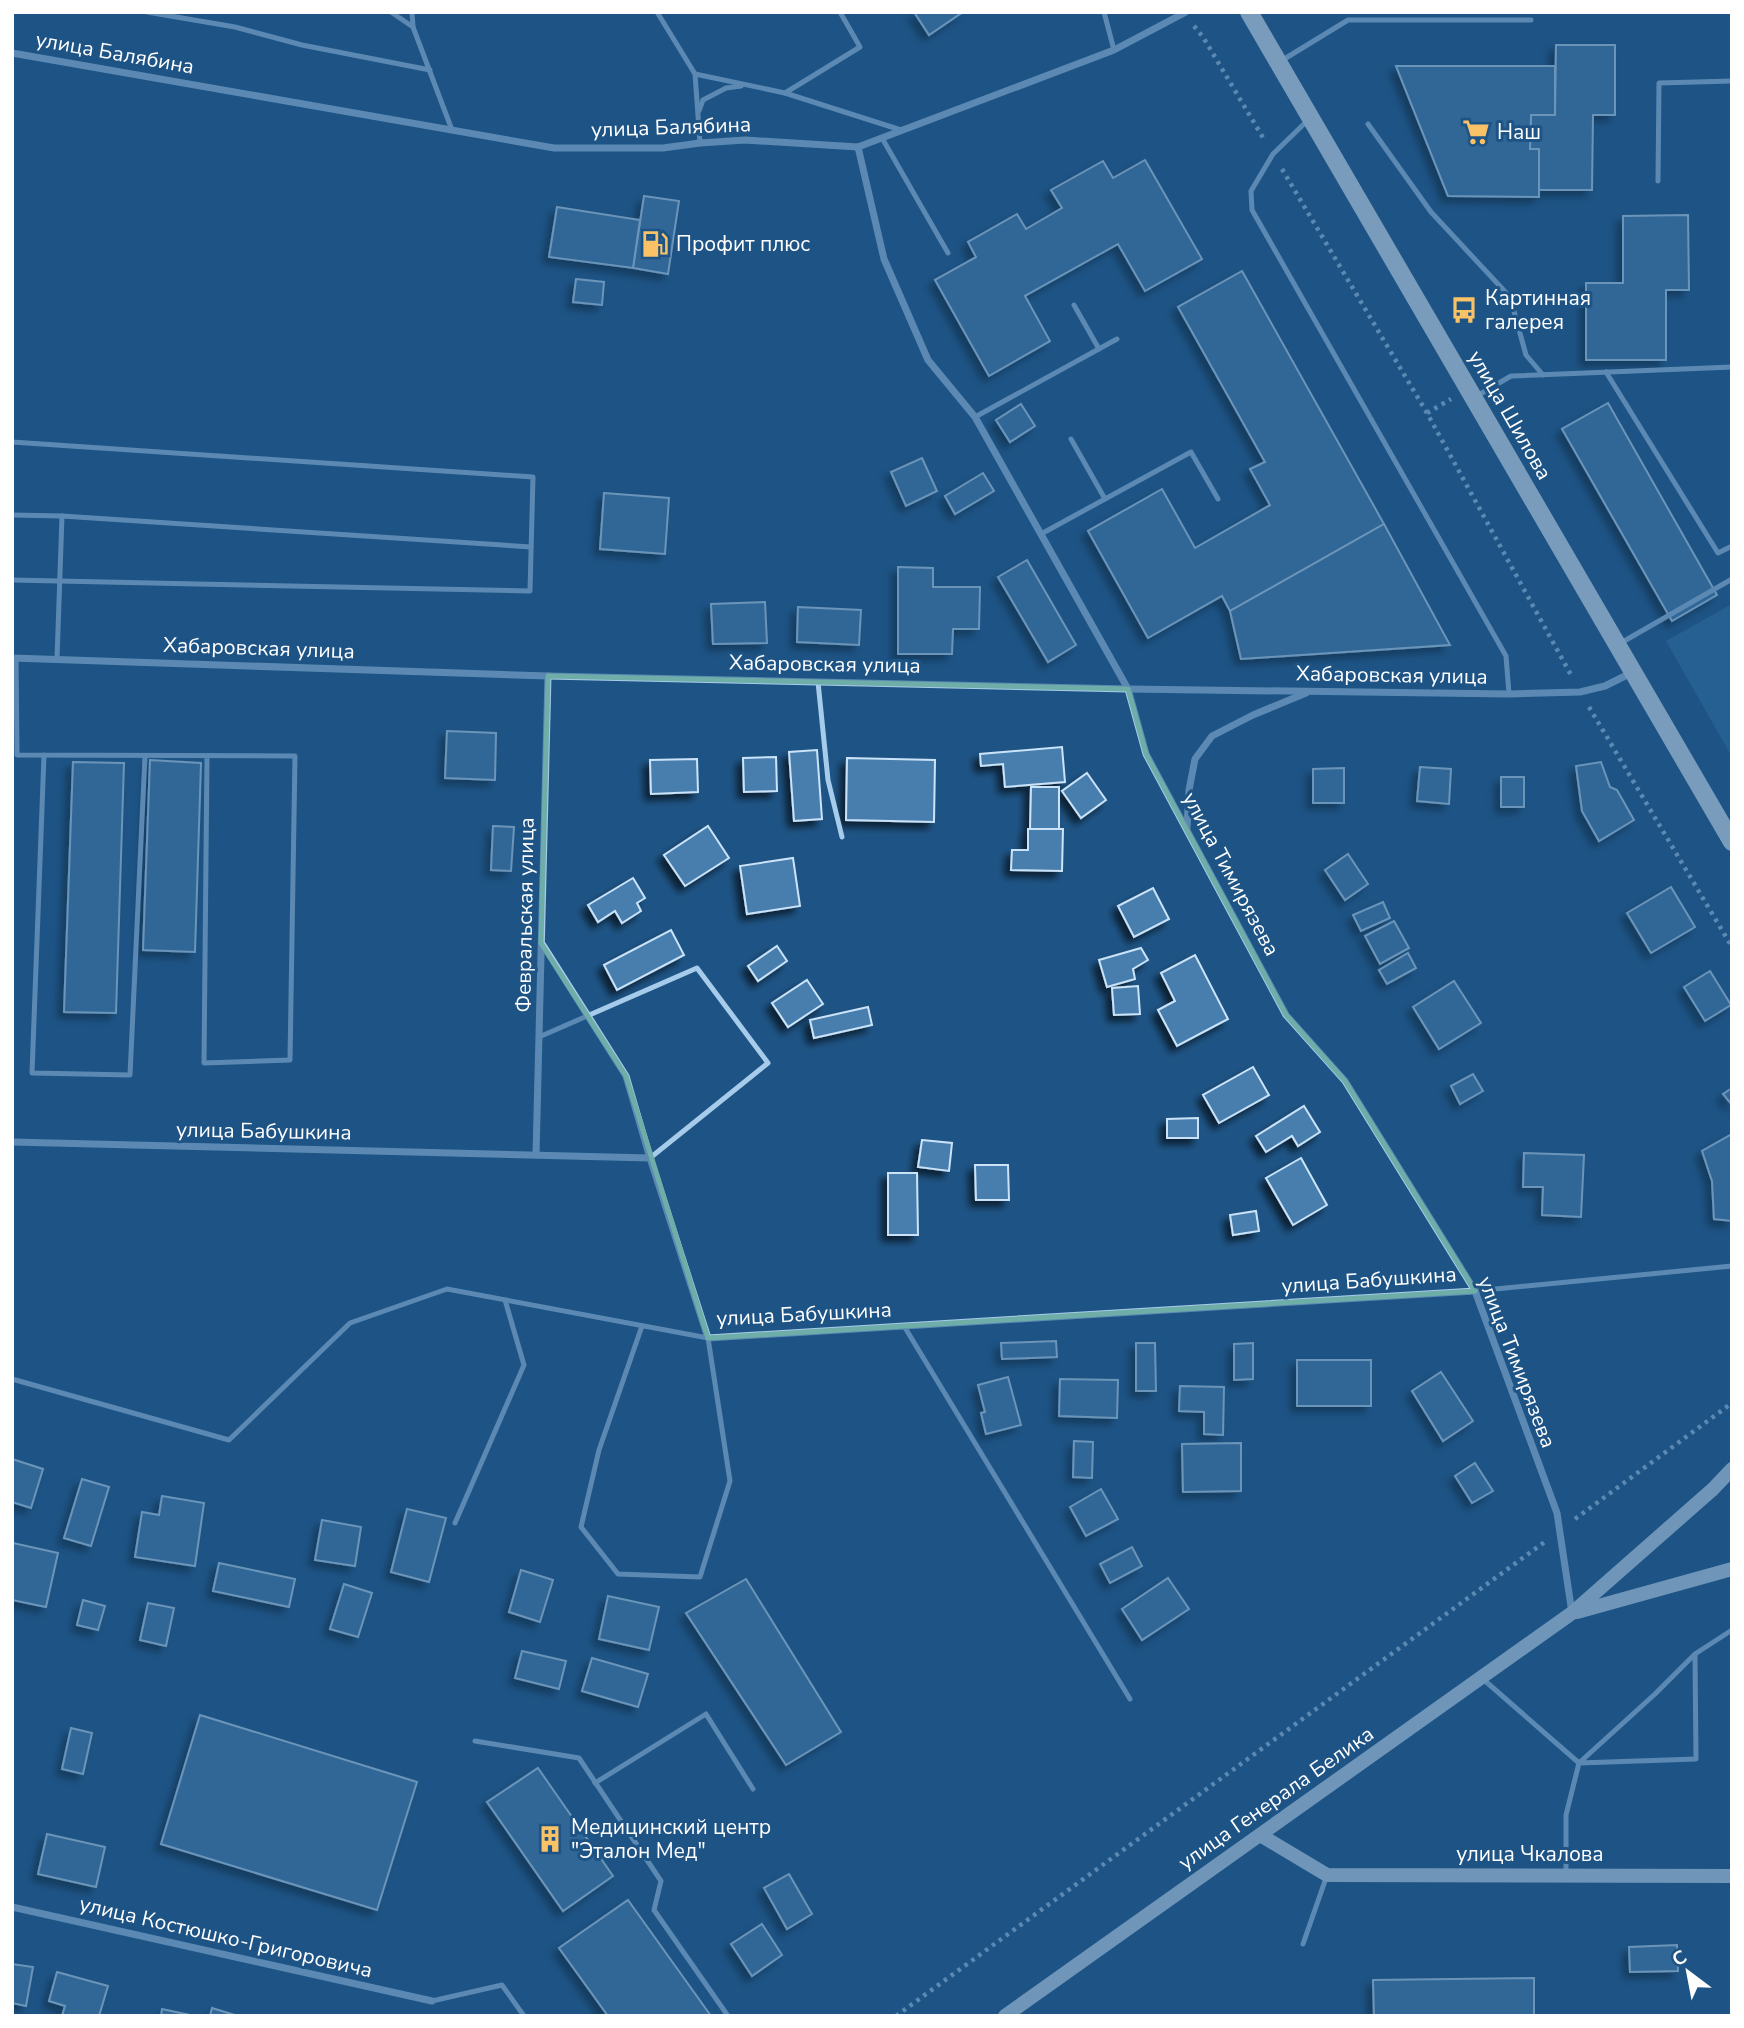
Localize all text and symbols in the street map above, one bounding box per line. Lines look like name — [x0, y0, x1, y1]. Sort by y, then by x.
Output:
street label: улица Балябина — [34, 25, 196, 81]
street label: улица Балябина — [590, 110, 752, 144]
supermarket icon: Наш — [1461, 117, 1491, 147]
place label: Наш — [1497, 118, 1541, 146]
fuel station icon: Профит плюс — [640, 229, 670, 259]
place label: Профит плюс — [676, 230, 810, 258]
place label: Картинная галерея — [1485, 284, 1591, 336]
bus stop icon: Картинная галерея — [1449, 295, 1479, 325]
street label: улица Шилова — [1462, 345, 1558, 485]
street label: Хабаровская улица — [163, 631, 355, 665]
street label: Хабаровская улица — [729, 648, 921, 680]
street label: Хабаровская улица — [1296, 659, 1488, 691]
street label: улица Тимирязева — [1176, 787, 1286, 961]
street label: Февральская улица — [509, 817, 541, 1013]
street label: улица Бабушкина — [176, 1115, 352, 1147]
street label: улица Бабушкина — [1280, 1260, 1458, 1300]
street label: улица Тимирязева — [1471, 1272, 1563, 1452]
street label: улица Бабушкина — [716, 1295, 892, 1333]
street label: улица Генерала Белика — [1173, 1720, 1379, 1876]
place label: Медицинский центр "Эталон Мед" — [571, 1813, 771, 1865]
building icon: Медицинский центр "Эталон Мед" — [535, 1824, 565, 1854]
street label: улица Чкалова — [1456, 1840, 1604, 1868]
street label: улица Костюшко-Григоровича — [77, 1890, 375, 1984]
north arrow — [1653, 1937, 1723, 2007]
text: С — [1667, 1944, 1692, 1973]

